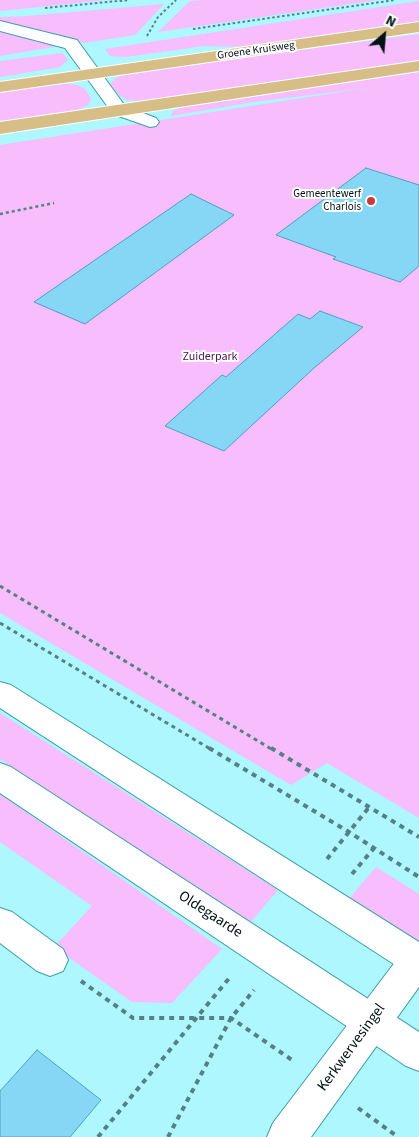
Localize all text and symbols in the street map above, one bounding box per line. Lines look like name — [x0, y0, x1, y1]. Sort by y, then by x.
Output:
north arrow — [359, 10, 409, 60]
text: N — [382, 11, 399, 33]
street label: Groene Kruisweg — [217, 39, 295, 63]
place label: Gemeentewerf Charlois — [293, 188, 361, 214]
marker: Gemeentewerf Charlois — [365, 195, 377, 207]
park label: Zuiderpark — [182, 350, 238, 364]
street label: Oldegaarde — [175, 888, 245, 942]
street label: Kerkwervesingel — [314, 1001, 390, 1095]

